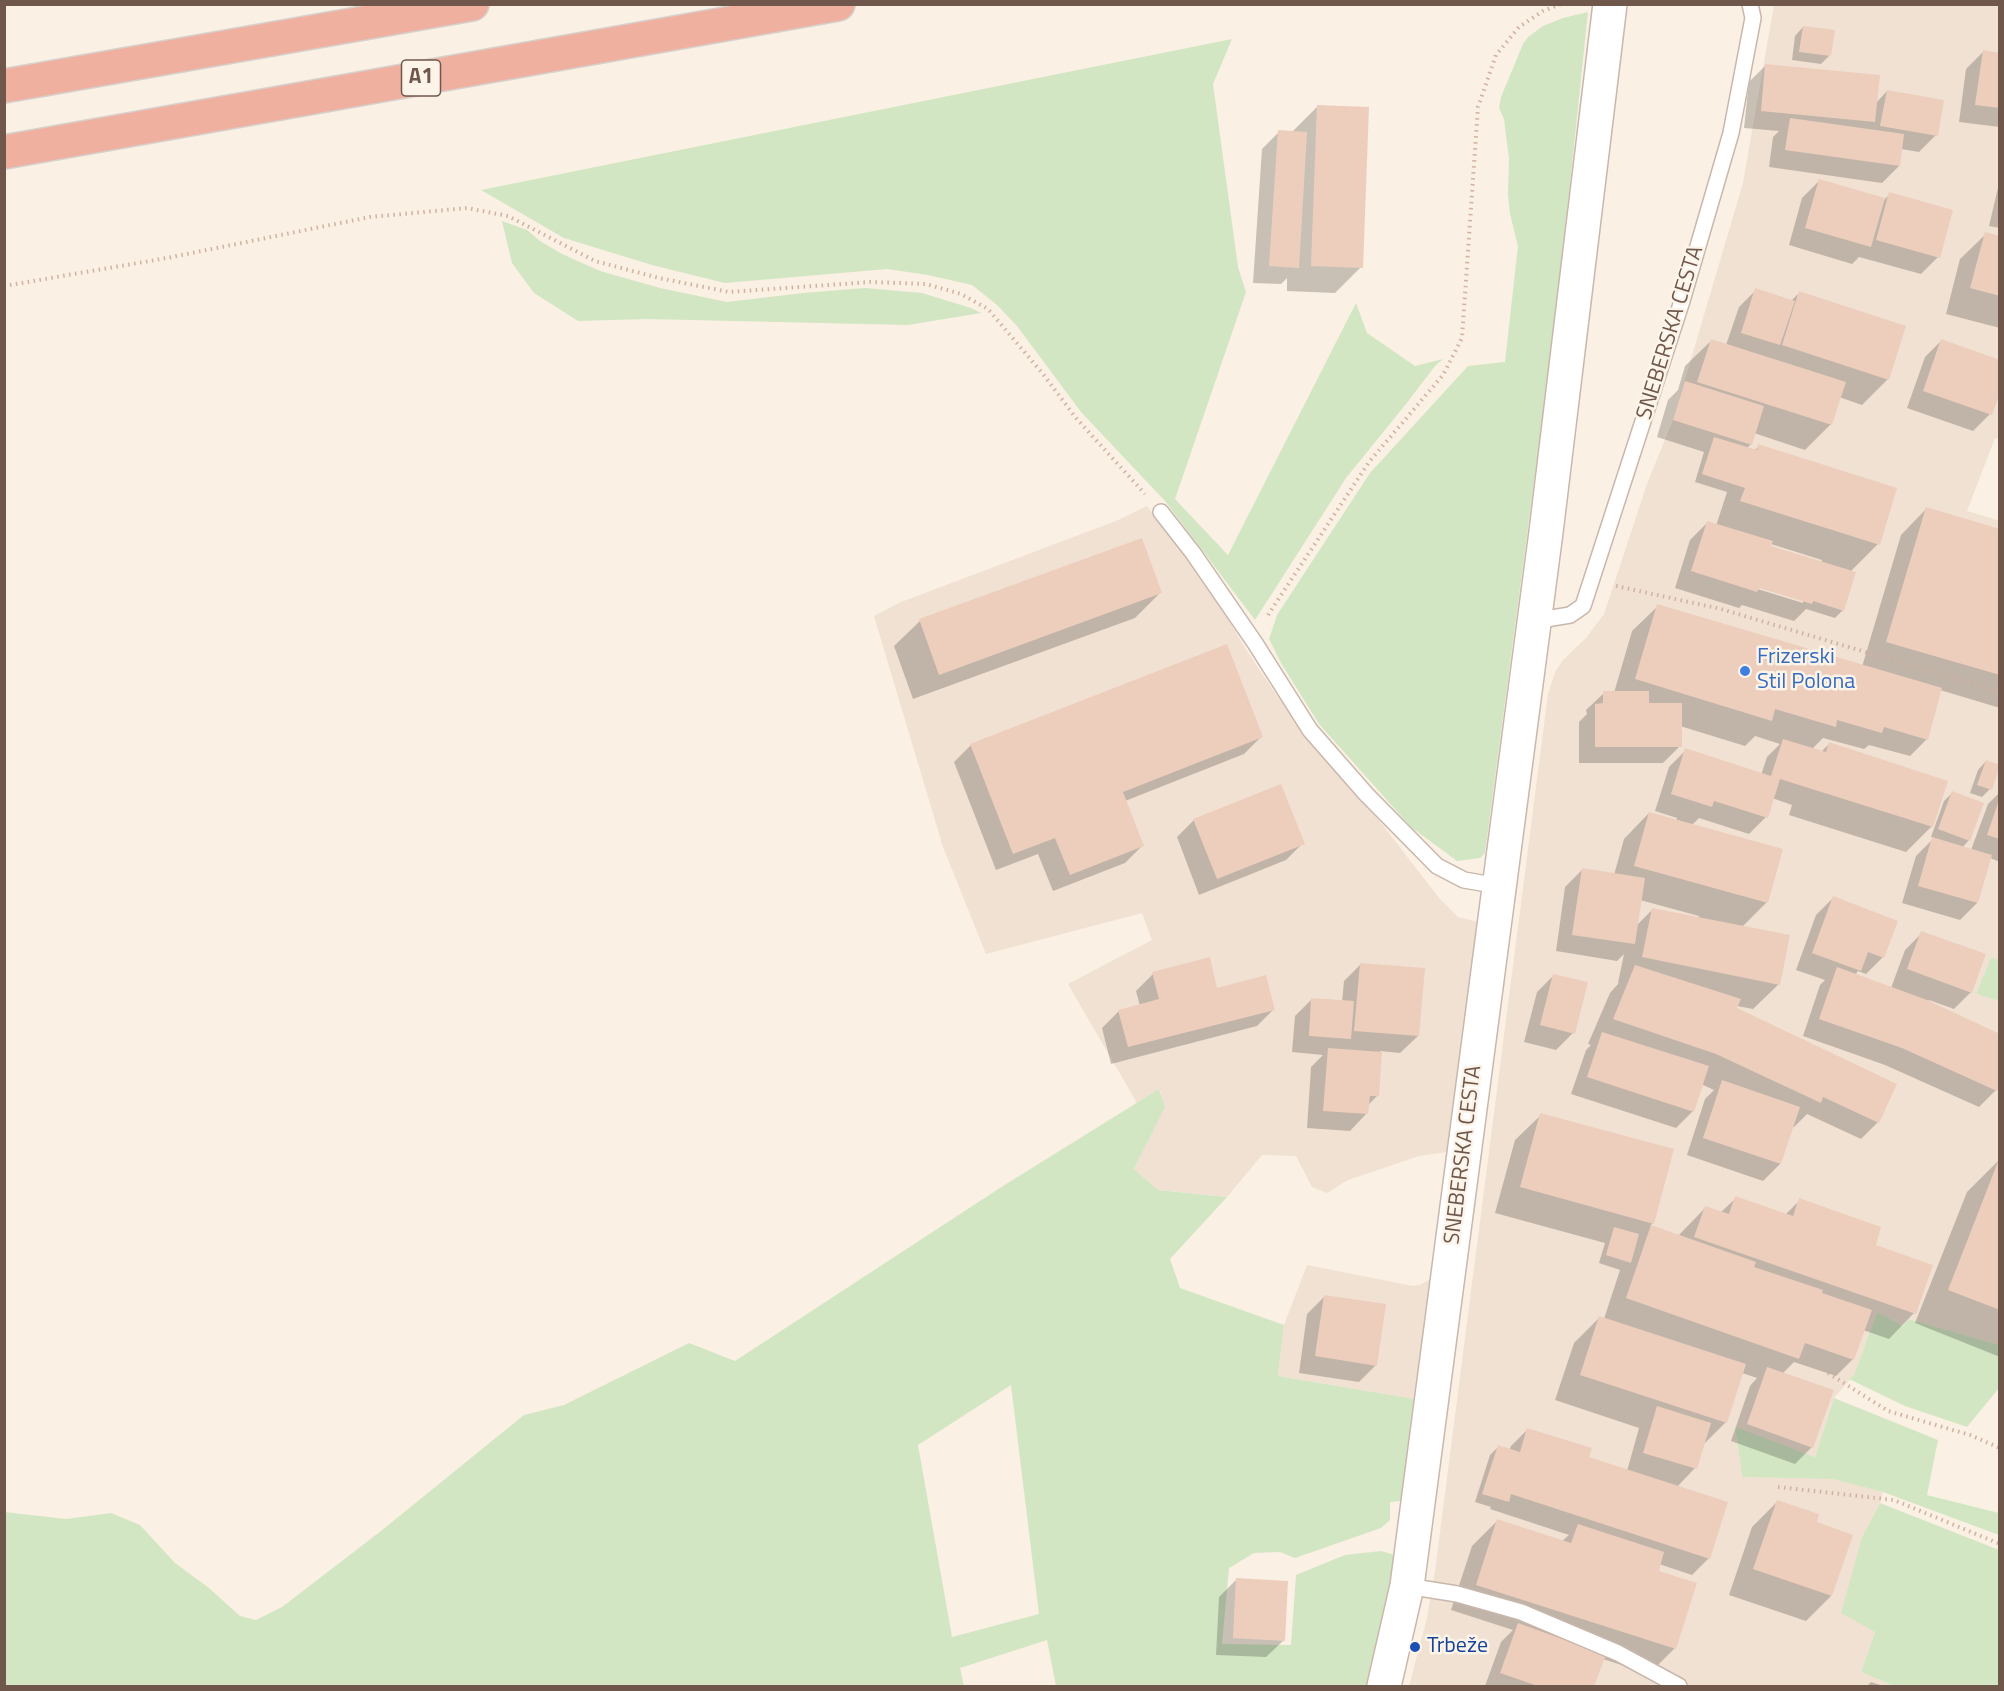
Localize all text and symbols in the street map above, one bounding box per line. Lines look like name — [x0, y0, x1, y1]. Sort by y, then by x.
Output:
road number: A1 — [402, 60, 440, 96]
street label: SNEBERSKA CESTA — [1632, 243, 1710, 423]
place label: Frizerski Stil Polona — [1757, 645, 1855, 696]
marker: Frizerski Stil Polona — [1738, 664, 1752, 678]
street label: SNEBERSKA CESTA — [1440, 1064, 1488, 1246]
place label: Trbeže — [1427, 1634, 1488, 1660]
marker: Trbeže — [1408, 1640, 1422, 1654]

